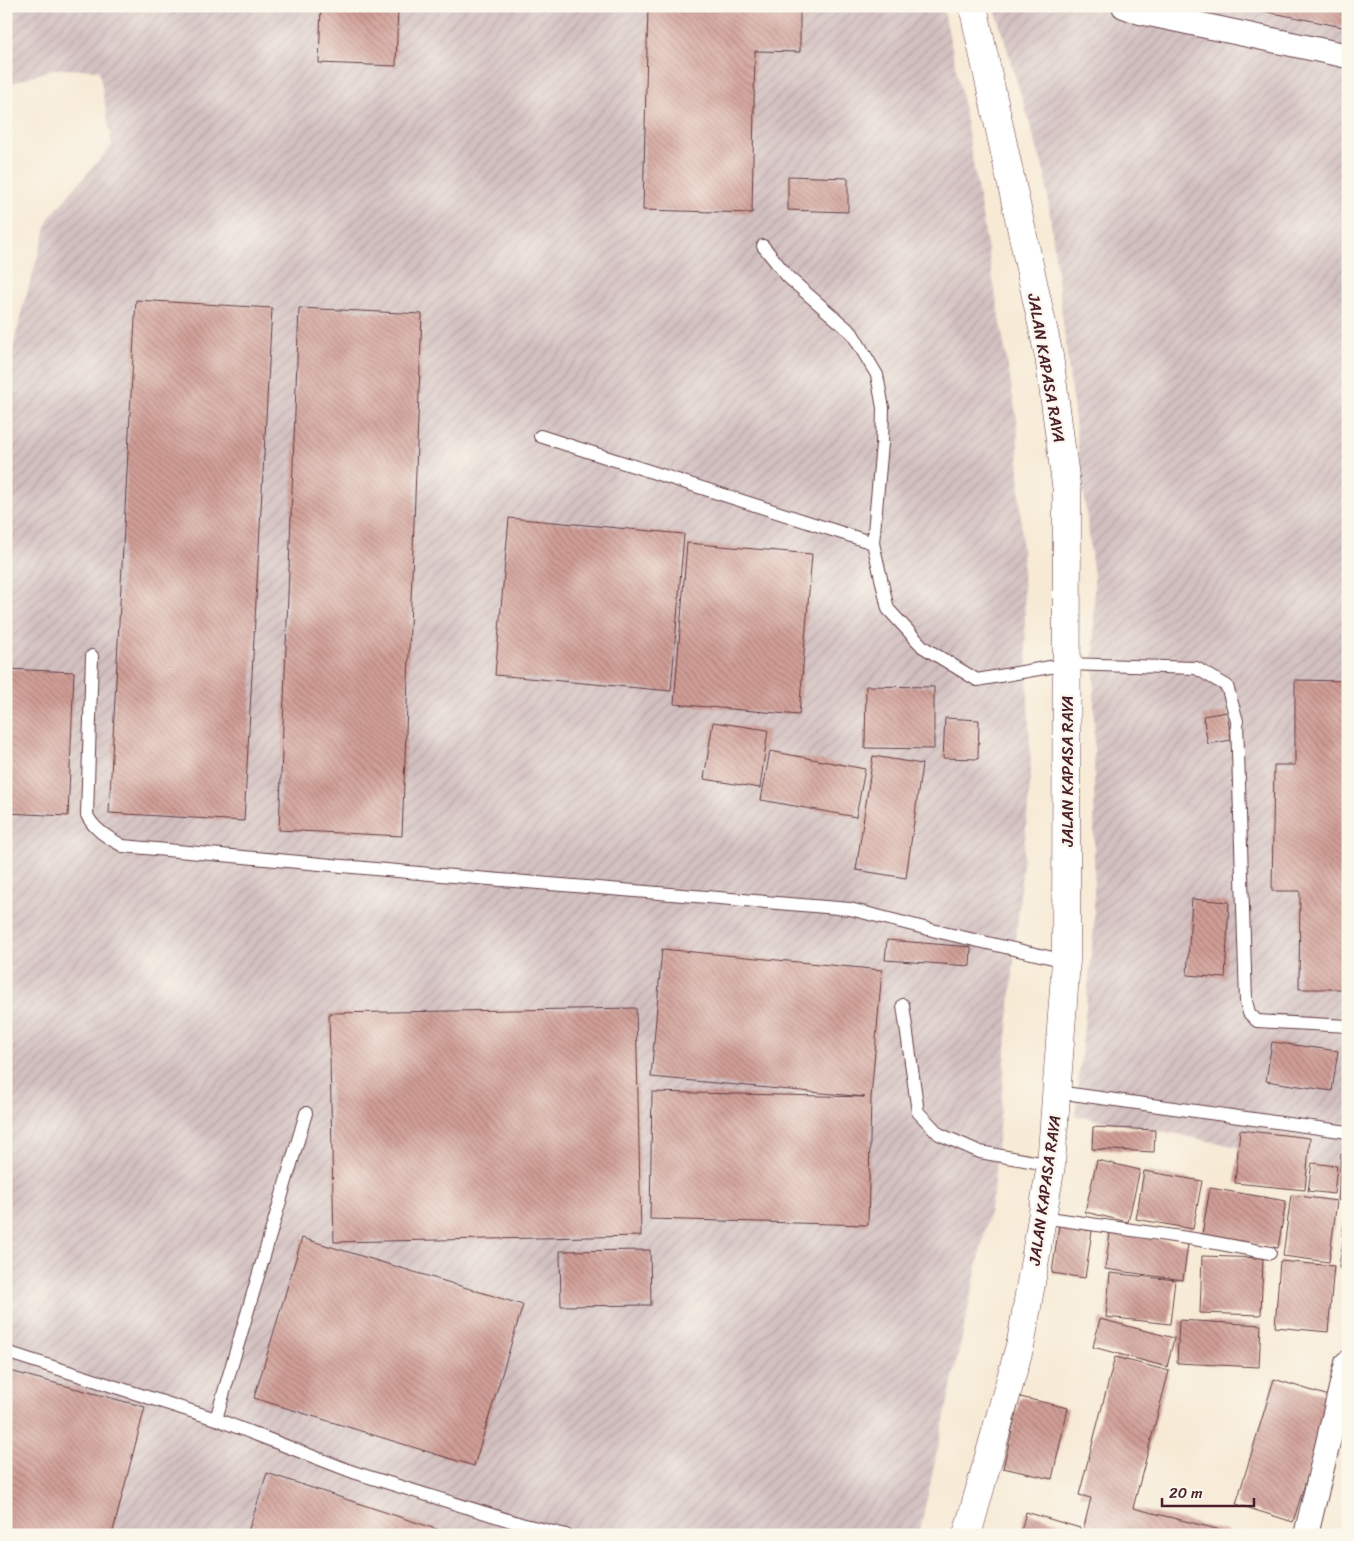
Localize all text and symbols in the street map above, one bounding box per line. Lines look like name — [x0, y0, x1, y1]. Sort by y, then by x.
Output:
street label: JALAN KAPASA RAYA — [1019, 290, 1074, 445]
street label: JALAN KAPASA RAYA — [1053, 695, 1082, 848]
street label: JALAN KAPASA RAYA — [1019, 1113, 1069, 1268]
scale bar — [1162, 1476, 1254, 1508]
text: 20 m — [1169, 1480, 1203, 1506]

